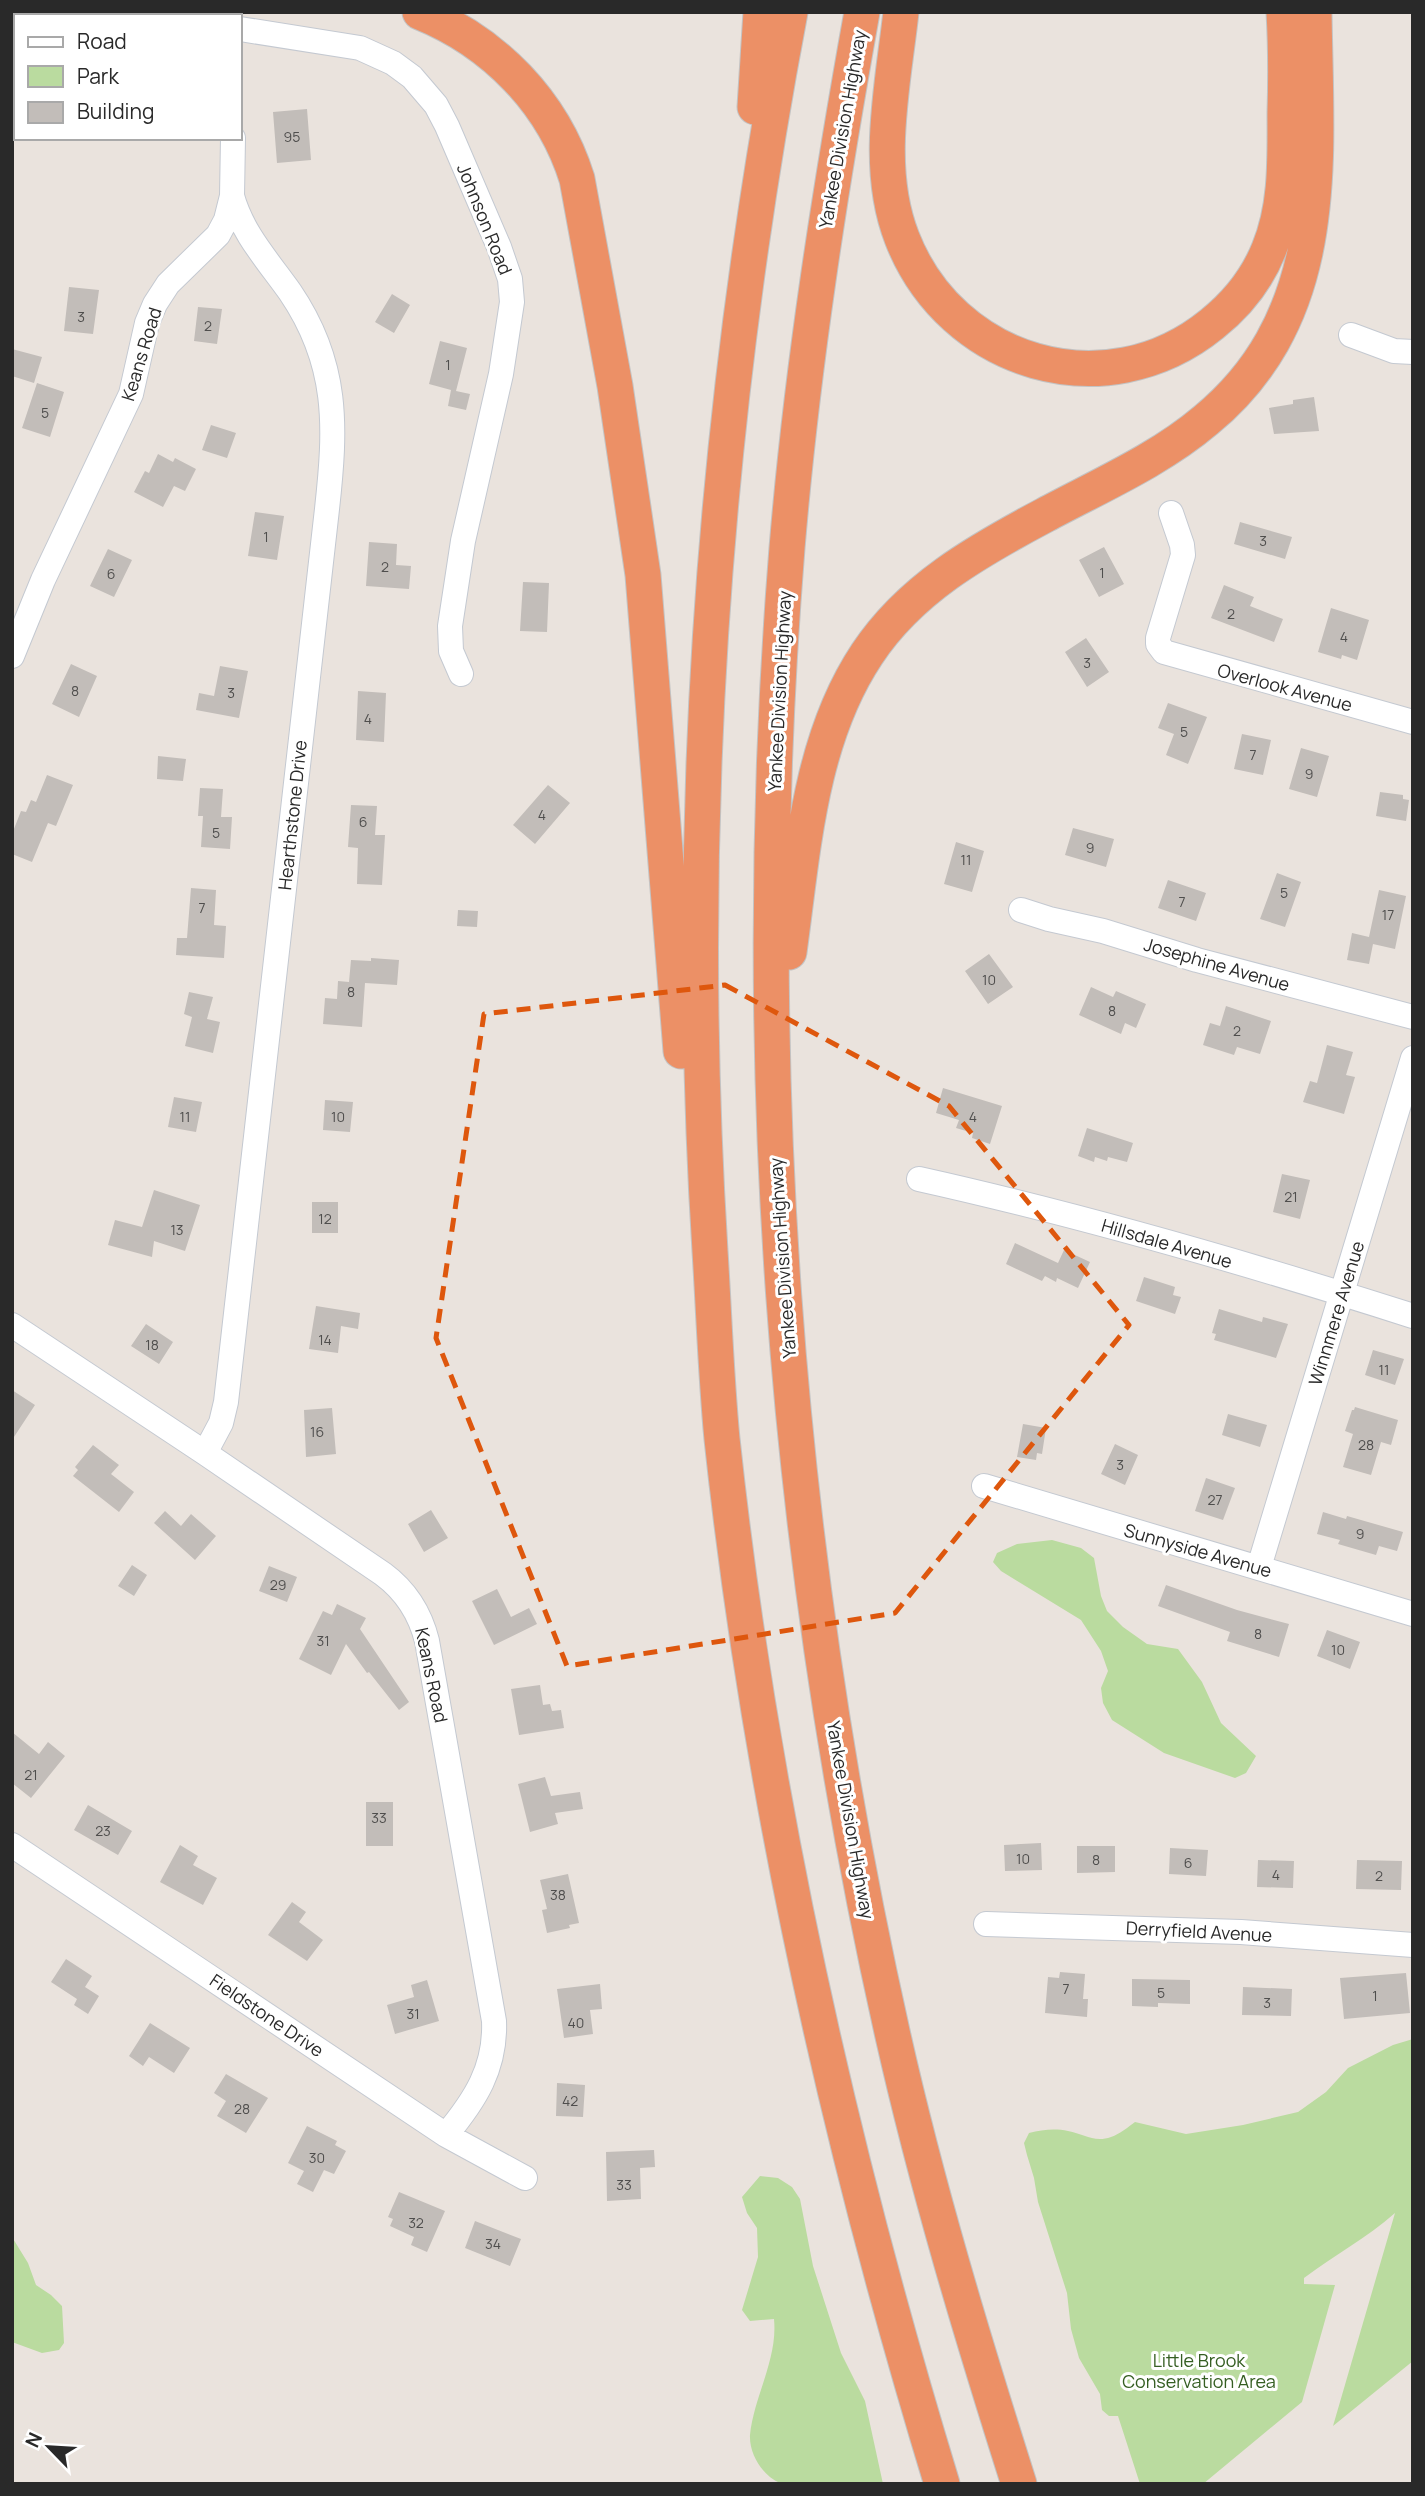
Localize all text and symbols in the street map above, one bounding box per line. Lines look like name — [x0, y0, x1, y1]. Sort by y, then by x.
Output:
legend — [14, 14, 242, 140]
text: Road — [77, 27, 127, 55]
street label: Yankee Division Highway — [813, 27, 871, 230]
text: Park — [77, 62, 119, 90]
text: Building — [77, 97, 154, 125]
house number: 95 — [284, 127, 300, 146]
street label: Johnson Road — [452, 160, 518, 278]
street label: Keans Road — [115, 304, 167, 404]
house number: 3 — [77, 307, 85, 326]
house number: 2 — [204, 316, 212, 335]
house number: 1 — [445, 355, 451, 374]
house number: 5 — [41, 403, 49, 422]
house number: 1 — [263, 527, 269, 546]
house number: 3 — [1259, 531, 1267, 550]
house number: 2 — [381, 557, 389, 576]
house number: 1 — [1099, 563, 1105, 582]
house number: 6 — [107, 564, 115, 583]
street label: Yankee Division Highway — [762, 590, 796, 792]
house number: 2 — [1227, 604, 1235, 623]
house number: 4 — [1340, 627, 1348, 646]
house number: 3 — [1083, 653, 1091, 672]
street label: Overlook Avenue — [1215, 657, 1355, 717]
house number: 8 — [71, 681, 79, 700]
house number: 3 — [227, 683, 235, 702]
house number: 4 — [364, 709, 372, 728]
house number: 5 — [1180, 722, 1188, 741]
street label: Hearthstone Drive — [272, 739, 312, 891]
house number: 7 — [1249, 745, 1257, 764]
house number: 9 — [1305, 764, 1313, 783]
house number: 4 — [538, 805, 546, 824]
house number: 6 — [359, 812, 367, 831]
house number: 5 — [212, 823, 220, 842]
house number: 9 — [1086, 838, 1094, 857]
house number: 11 — [961, 850, 971, 869]
house number: 5 — [1280, 883, 1288, 902]
house number: 7 — [1178, 892, 1186, 911]
house number: 7 — [198, 898, 206, 917]
house number: 17 — [1382, 905, 1394, 924]
street label: Josephine Avenue — [1141, 932, 1293, 996]
house number: 10 — [982, 970, 996, 989]
house number: 8 — [347, 982, 355, 1001]
house number: 8 — [1108, 1001, 1116, 1020]
house number: 2 — [1233, 1021, 1241, 1040]
house number: 11 — [180, 1107, 190, 1126]
house number: 10 — [331, 1107, 345, 1126]
house number: 4 — [969, 1107, 977, 1126]
street label: Yankee Division Highway — [763, 1156, 801, 1359]
house number: 21 — [1284, 1187, 1298, 1206]
house number: 12 — [318, 1209, 332, 1228]
street label: Hillsdale Avenue — [1099, 1213, 1235, 1273]
house number: 13 — [170, 1220, 184, 1239]
street label: Winnmere Avenue — [1303, 1238, 1369, 1388]
house number: 14 — [318, 1330, 332, 1349]
house number: 18 — [145, 1335, 159, 1354]
house number: 11 — [1379, 1360, 1389, 1379]
house number: 16 — [310, 1422, 324, 1441]
house number: 28 — [1358, 1435, 1374, 1454]
house number: 3 — [1116, 1455, 1124, 1474]
house number: 27 — [1207, 1490, 1223, 1509]
street label: Sunnyside Avenue — [1121, 1517, 1275, 1583]
house number: 9 — [1356, 1524, 1364, 1543]
house number: 29 — [270, 1575, 286, 1594]
house number: 8 — [1254, 1624, 1262, 1643]
street label: Keans Road — [410, 1625, 454, 1725]
house number: 31 — [316, 1631, 330, 1650]
house number: 10 — [1331, 1640, 1345, 1659]
street label: Yankee Division Highway — [822, 1719, 880, 1922]
house number: 21 — [24, 1765, 38, 1784]
house number: 33 — [371, 1808, 387, 1827]
house number: 23 — [95, 1821, 111, 1840]
house number: 10 — [1016, 1849, 1030, 1868]
house number: 8 — [1092, 1850, 1100, 1869]
house number: 6 — [1184, 1853, 1192, 1872]
house number: 4 — [1272, 1865, 1280, 1884]
house number: 2 — [1375, 1866, 1383, 1885]
house number: 38 — [550, 1885, 566, 1904]
street label: Derryfield Avenue — [1125, 1915, 1273, 1947]
street label: Fieldstone Drive — [205, 1968, 329, 2062]
house number: 7 — [1062, 1979, 1070, 1998]
house number: 5 — [1157, 1983, 1165, 2002]
house number: 1 — [1372, 1986, 1378, 2005]
house number: 3 — [1263, 1993, 1271, 2012]
house number: 31 — [406, 2004, 420, 2023]
house number: 40 — [568, 2013, 584, 2032]
house number: 42 — [562, 2091, 578, 2110]
house number: 28 — [234, 2099, 250, 2118]
house number: 30 — [309, 2148, 325, 2167]
house number: 33 — [616, 2175, 632, 2194]
house number: 32 — [408, 2213, 424, 2232]
house number: 34 — [485, 2234, 501, 2253]
park label: Little Brook Conservation Area — [1122, 2348, 1276, 2393]
north arrow — [14, 2412, 84, 2482]
text: N — [19, 2428, 48, 2451]

